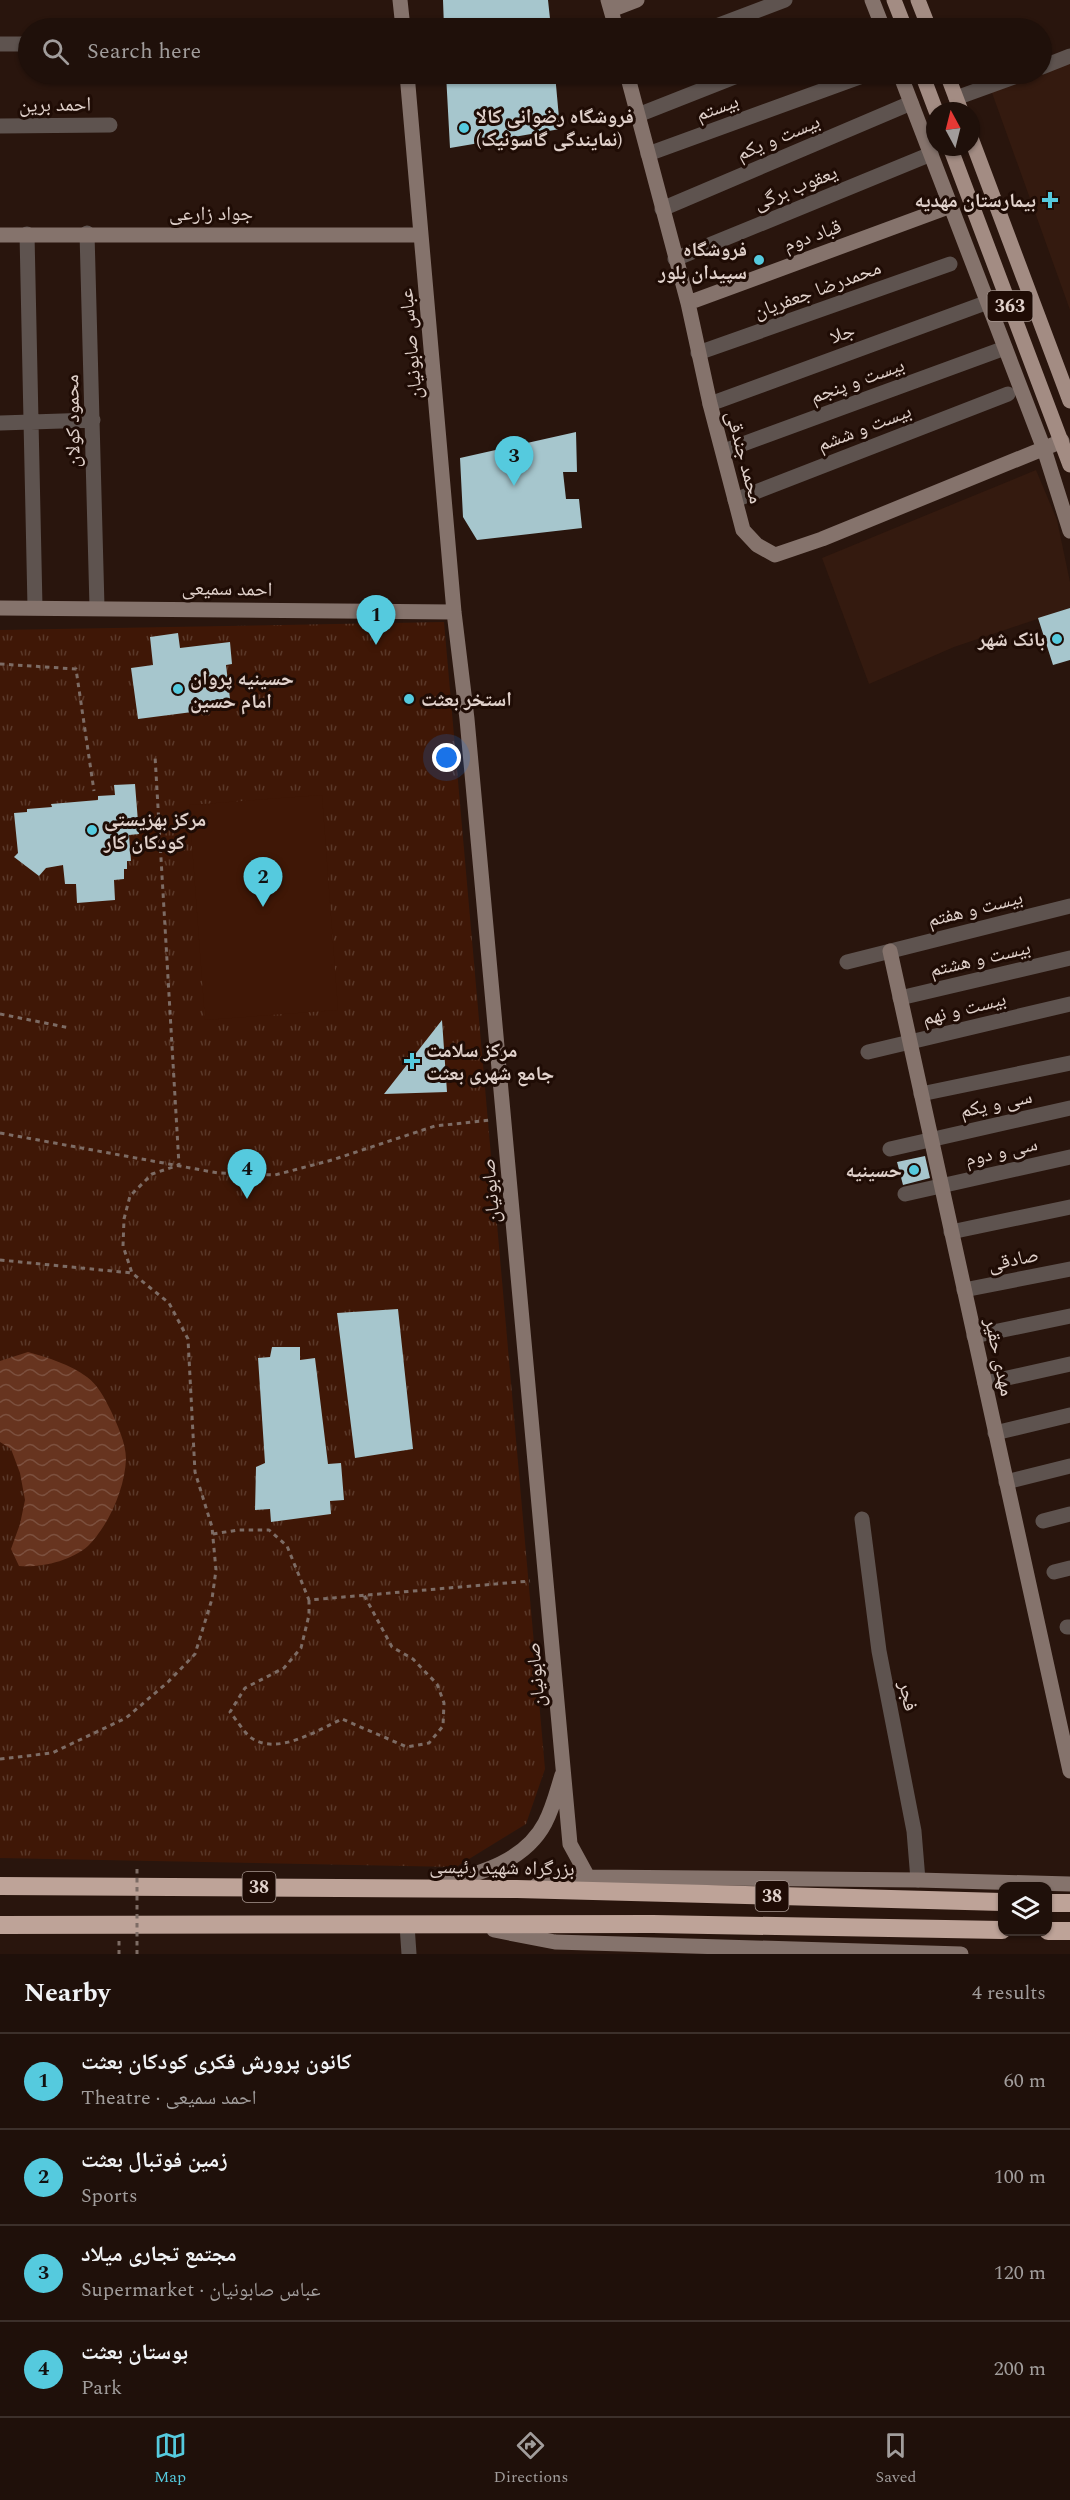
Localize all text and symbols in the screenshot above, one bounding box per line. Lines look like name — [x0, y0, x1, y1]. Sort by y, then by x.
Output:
search box — [18, 18, 1052, 84]
icon: search — [39, 35, 72, 68]
text: Search here — [87, 35, 201, 68]
street label: بیستم — [692, 86, 743, 130]
street label: احمد برین — [19, 89, 91, 121]
place label: فروشگاه رضوانی کالا (نمایندگی گاسونیک) — [476, 102, 634, 155]
north arrow — [926, 102, 980, 156]
street label: بیست و یکم — [732, 107, 825, 169]
marker: فروشگاه رضوانی کالا (نمایندگی گاسونیک) — [457, 121, 471, 135]
street label: یعقوب برگی — [749, 157, 842, 218]
place label: بیمارستان مهدیه — [914, 186, 1036, 216]
marker: بیمارستان مهدیه — [1041, 191, 1059, 209]
street label: جواد زارعی — [169, 199, 253, 229]
street label: قباد دوم — [779, 212, 846, 260]
place label: فروشگاه سپیدان بلور — [657, 235, 747, 288]
street label: محمدرضا جعفریان — [749, 253, 885, 327]
marker: فروشگاه سپیدان بلور — [752, 253, 766, 267]
street label: عباس صابونیان — [391, 287, 431, 401]
road number: 363 — [988, 291, 1032, 321]
street label: جلا — [826, 315, 859, 352]
street label: بیست و پنجم — [806, 350, 909, 412]
street label: محمود کولان — [57, 374, 89, 468]
street label: بیست و ششم — [813, 396, 916, 460]
street label: محمد جندقی — [717, 407, 771, 507]
pin: 3 — [494, 436, 534, 486]
street label: احمد سمیعی — [181, 573, 273, 605]
pin: 1 — [356, 596, 395, 645]
place label: بانک شهر — [977, 625, 1045, 655]
marker: بانک شهر — [1050, 632, 1064, 646]
place label: حسینیه پروان امام حسین — [190, 664, 294, 717]
marker: حسینیه پروان امام حسین — [171, 682, 185, 696]
place label: استخر بعثت — [421, 685, 512, 715]
marker: استخر بعثت — [402, 692, 416, 706]
your location — [432, 743, 461, 772]
place label: مرکز بهزیستی کودکان کار — [103, 805, 206, 858]
marker: مرکز بهزیستی کودکان کار — [85, 823, 99, 837]
pin: 2 — [244, 858, 282, 907]
street label: بیست و هفتم — [924, 883, 1026, 935]
street label: بیست و هشتم — [927, 933, 1034, 985]
street label: بیست و نهم — [919, 984, 1009, 1034]
place label: مرکز سلامت جامع شهری بعثت — [426, 1036, 554, 1089]
marker: مرکز سلامت جامع شهری بعثت — [403, 1052, 421, 1070]
street label: سی و یکم — [957, 1082, 1035, 1126]
street label: سی و دوم — [962, 1129, 1040, 1175]
pin: 4 — [228, 1150, 266, 1199]
place label: حسینیه — [846, 1156, 902, 1186]
street label: صابونیان — [473, 1157, 509, 1225]
marker: حسینیه — [907, 1163, 921, 1177]
street label: صادقی — [985, 1240, 1041, 1280]
street label: مهدی حقیر — [976, 1314, 1022, 1399]
street label: صابونیان — [518, 1641, 554, 1709]
street label: فجر — [890, 1678, 926, 1714]
street label: بزرگراه شهید رئیسی — [429, 1852, 575, 1884]
road number: 38 — [242, 1872, 276, 1902]
road number: 38 — [756, 1881, 788, 1911]
map controls — [998, 1882, 1052, 1936]
button: layers — [998, 1882, 1052, 1936]
text: Nearby — [24, 1973, 110, 2013]
text: 4 results — [972, 1978, 1046, 2008]
text: کانون پرورش فکری کودکان بعثت — [81, 2046, 352, 2079]
text: 1 — [38, 2066, 49, 2096]
text: 60 m — [1004, 2066, 1046, 2096]
text: Theatre · احمد سمیعی — [81, 2083, 256, 2113]
text: زمین فوتبال بعثت — [81, 2144, 228, 2177]
text: 2 — [38, 2162, 49, 2192]
text: 100 m — [994, 2162, 1046, 2192]
text: Sports — [81, 2181, 138, 2211]
text: مجتمع تجاری میلاد — [81, 2238, 237, 2271]
text: 3 — [38, 2258, 49, 2288]
text: 120 m — [994, 2258, 1046, 2288]
text: Supermarket · عباس صابونیان — [81, 2275, 321, 2305]
text: بوستان بعثت — [81, 2336, 188, 2369]
text: 4 — [38, 2354, 49, 2384]
text: 200 m — [994, 2354, 1046, 2384]
text: Park — [81, 2373, 122, 2403]
tab: Map — [154, 2429, 187, 2489]
tab: Directions — [494, 2429, 568, 2489]
tab: Saved — [875, 2429, 916, 2489]

